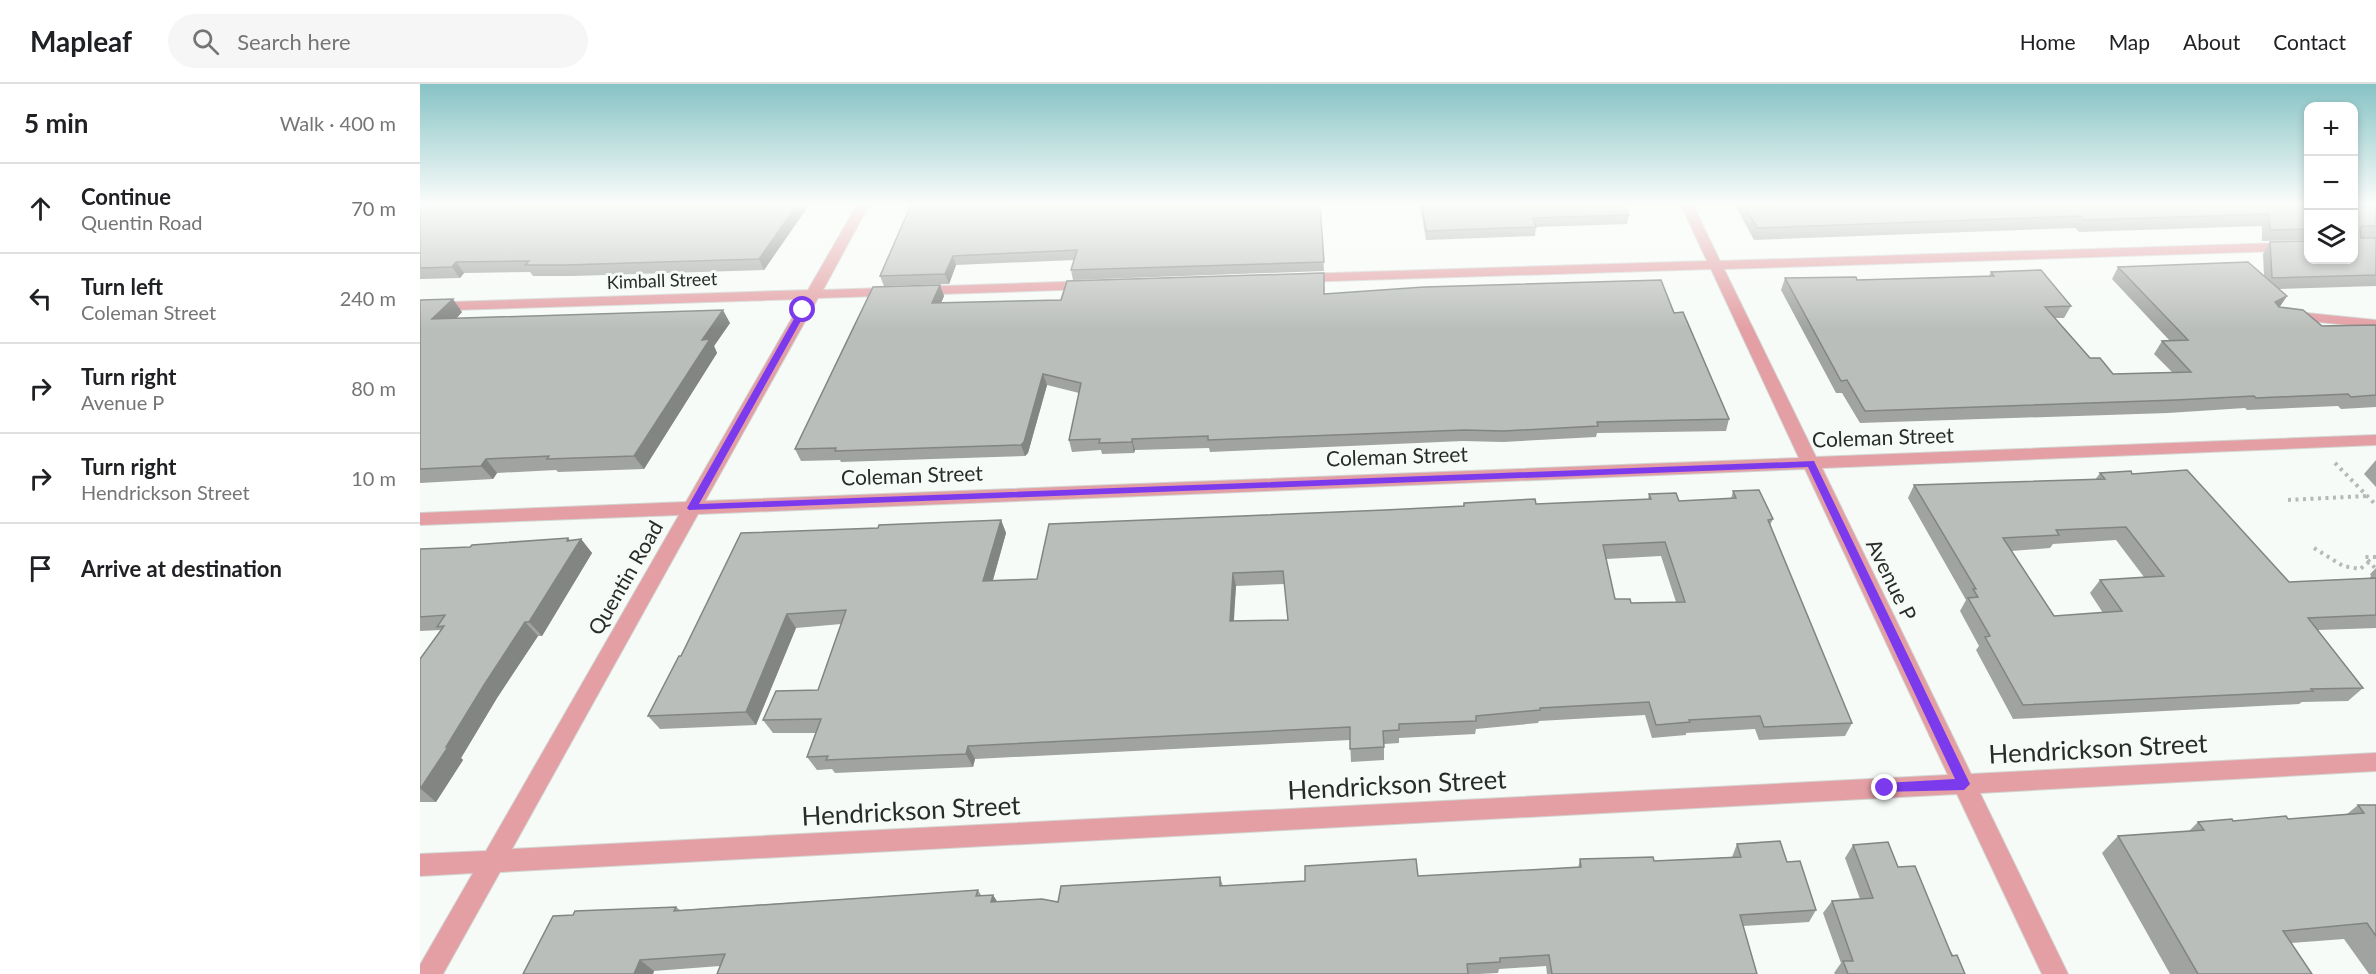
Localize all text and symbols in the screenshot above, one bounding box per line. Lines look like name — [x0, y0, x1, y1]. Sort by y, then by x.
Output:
search box — [168, 14, 588, 68]
text: Mapleaf — [30, 24, 132, 58]
icon: search — [189, 25, 222, 58]
text: Search here — [237, 28, 351, 55]
text: Home — [2020, 29, 2076, 54]
text: Map — [2109, 29, 2150, 54]
text: About — [2183, 29, 2240, 54]
text: Contact — [2273, 29, 2346, 54]
map controls — [2304, 102, 2358, 264]
button: + — [2304, 102, 2358, 156]
text: 5 min — [24, 107, 88, 139]
text: Walk · 400 m — [280, 111, 396, 135]
button: − — [2304, 156, 2358, 210]
text: Continue — [81, 183, 171, 210]
icon: ahead — [24, 192, 57, 225]
text: 70 m — [351, 196, 396, 220]
text: Quentin Road — [81, 210, 203, 234]
button: layers — [2304, 210, 2358, 264]
street label: Kimball Street — [606, 267, 718, 293]
text: Turn left — [81, 273, 163, 300]
icon: left — [24, 282, 57, 315]
text: 240 m — [340, 286, 396, 310]
route start — [789, 296, 815, 322]
text: Coleman Street — [81, 300, 216, 324]
text: Turn right — [81, 363, 176, 390]
icon: right — [24, 372, 57, 405]
text: 80 m — [351, 376, 396, 400]
text: Avenue P — [81, 390, 164, 414]
street label: Coleman Street — [1812, 422, 1955, 451]
street label: Coleman Street — [1326, 441, 1469, 470]
text: Turn right — [81, 453, 176, 480]
street label: Coleman Street — [841, 460, 984, 489]
icon: right — [24, 462, 57, 495]
text: 10 m — [351, 466, 396, 490]
text: Hendrickson Street — [81, 480, 250, 504]
street label: Quentin Road — [582, 516, 667, 639]
street label: Avenue P — [1862, 535, 1923, 624]
icon: arrive — [24, 552, 57, 585]
text: Arrive at destination — [81, 555, 282, 582]
street label: Hendrickson Street — [1988, 726, 2209, 770]
street label: Hendrickson Street — [1287, 762, 1508, 806]
route end — [1871, 774, 1897, 800]
street label: Hendrickson Street — [801, 788, 1022, 832]

